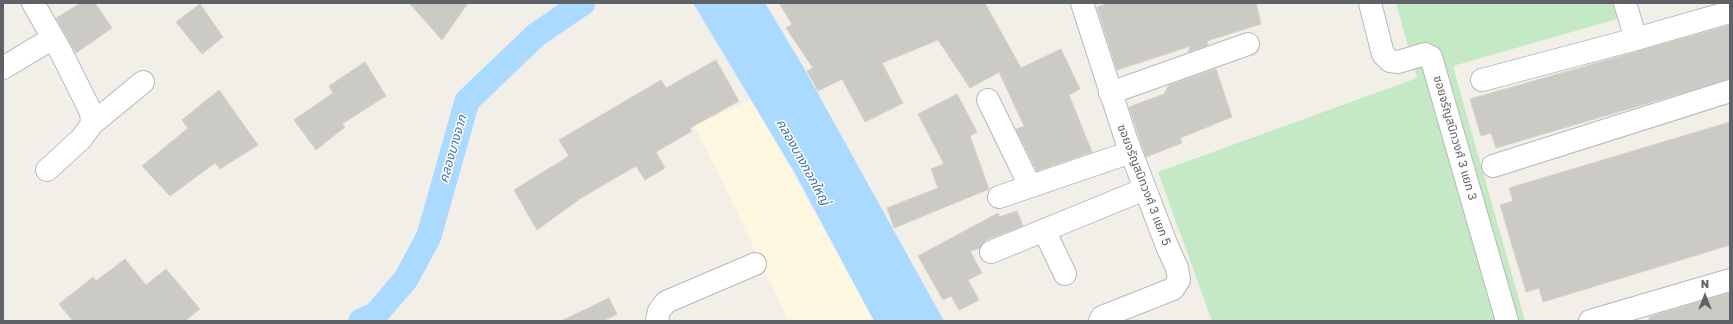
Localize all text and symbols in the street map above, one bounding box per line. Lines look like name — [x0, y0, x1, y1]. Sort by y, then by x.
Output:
street label: ซอยจรัญสนิทวงศ์ 3 แยก 3 — [1430, 74, 1480, 202]
water label: คลองบางจาก — [436, 113, 470, 185]
water label: คลองบางกอกใหญ่ — [773, 116, 833, 208]
street label: ซอยจรัญสนิทวงศ์ 3 แยก 5 — [1114, 122, 1174, 248]
north arrow — [1685, 276, 1725, 316]
text: N — [1701, 277, 1709, 290]

